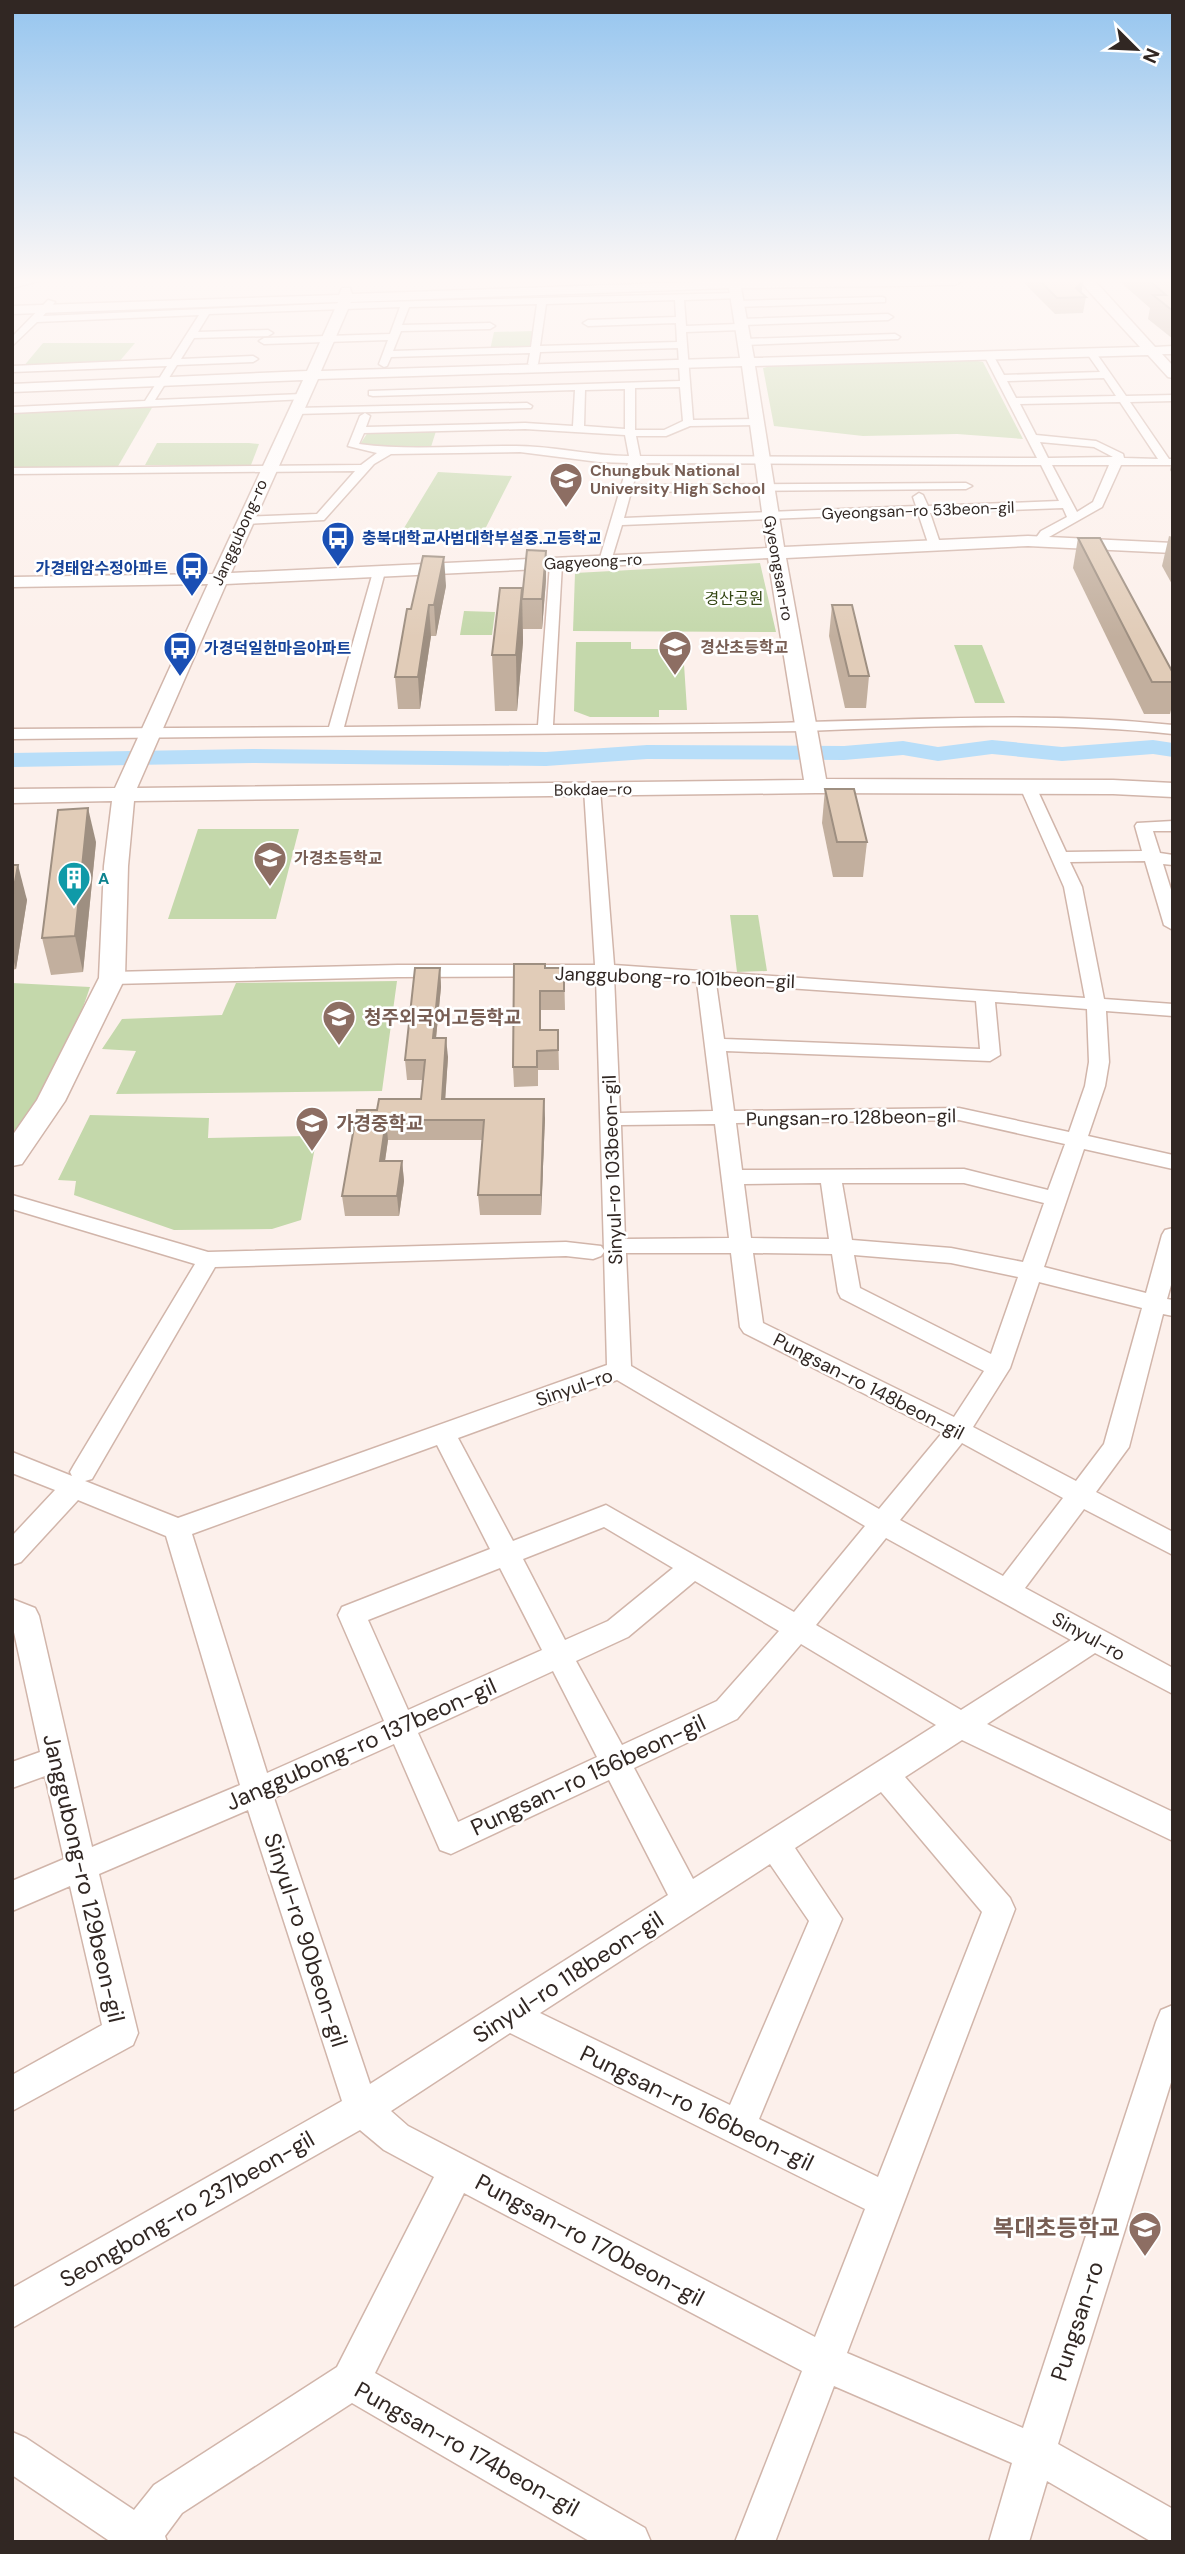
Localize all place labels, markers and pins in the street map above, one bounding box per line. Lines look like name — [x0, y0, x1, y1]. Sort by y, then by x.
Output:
school or university icon: Chungbuk National University High School — [547, 460, 585, 509]
place label: Chungbuk National University High School — [590, 460, 765, 499]
bus stop icon: 충북대학교사범대학부설중.고등학교 — [319, 519, 357, 568]
place label: 충북대학교사범대학부설중.고등학교 — [362, 528, 602, 549]
bus stop icon: 가경태암수정아파트 — [173, 549, 211, 598]
place label: 가경태암수정아파트 — [36, 558, 168, 579]
school or university icon: 경산초등학교 — [656, 628, 694, 677]
bus stop icon: 가경덕일한마음아파트 — [161, 629, 199, 678]
place label: 경산초등학교 — [700, 637, 789, 658]
place label: 가경덕일한마음아파트 — [204, 638, 351, 659]
school or university icon: 가경초등학교 — [251, 839, 289, 888]
place label: 가경초등학교 — [294, 848, 383, 869]
building icon: A — [55, 859, 93, 908]
place label: A — [98, 868, 109, 889]
school or university icon: 청주외국어고등학교 — [320, 998, 358, 1047]
place label: 청주외국어고등학교 — [364, 1005, 521, 1030]
school or university icon: 가경중학교 — [293, 1104, 331, 1153]
place label: 가경중학교 — [336, 1111, 423, 1136]
school or university icon: 복대초등학교 — [1126, 2209, 1164, 2258]
place label: 복대초등학교 — [993, 2213, 1120, 2243]

